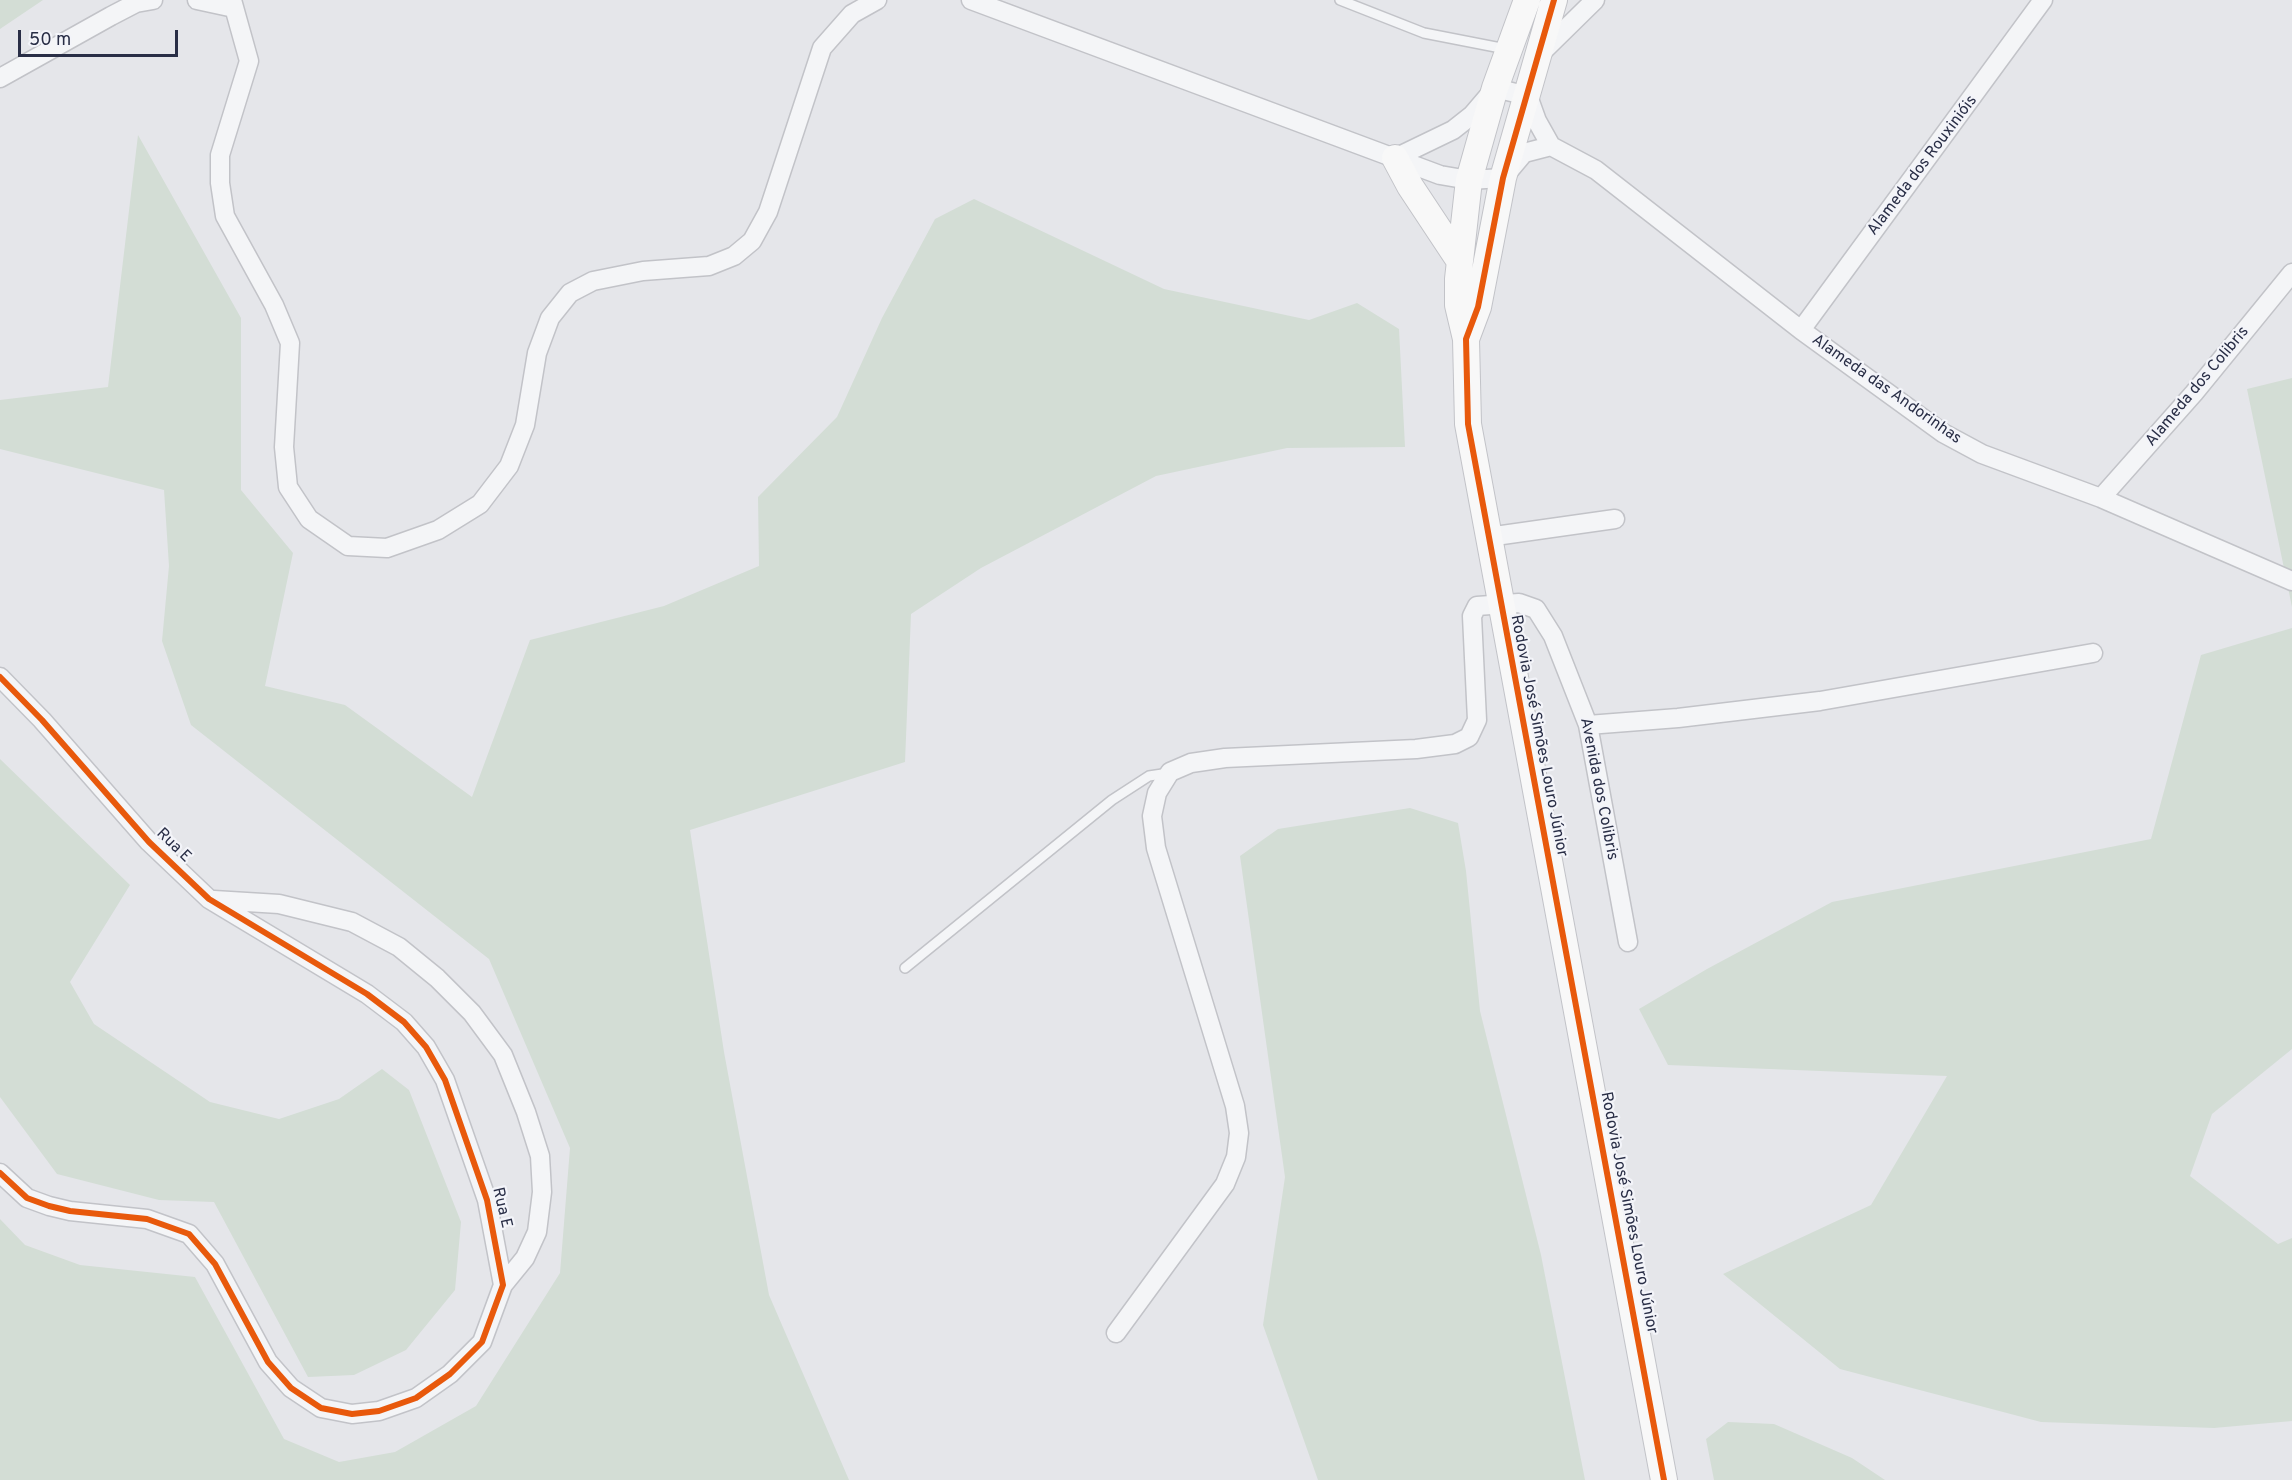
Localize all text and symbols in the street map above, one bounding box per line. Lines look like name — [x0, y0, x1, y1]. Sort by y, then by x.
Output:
scale bar — [21, 18, 182, 56]
text: 50 m — [29, 29, 71, 52]
street label: Alameda dos Rouxinióis — [1864, 92, 1982, 240]
street label: Alameda dos Colibris — [2142, 323, 2254, 451]
street label: Alameda das Andorinhas — [1807, 331, 1965, 449]
street label: Rodovia José Simões Louro Júnior — [1505, 613, 1571, 859]
street label: Avenida dos Colibris — [1575, 716, 1621, 862]
street label: Rua E — [151, 825, 195, 867]
street label: Rodovia José Simões Louro Júnior — [1595, 1090, 1661, 1336]
street label: Rua E — [487, 1186, 515, 1230]

